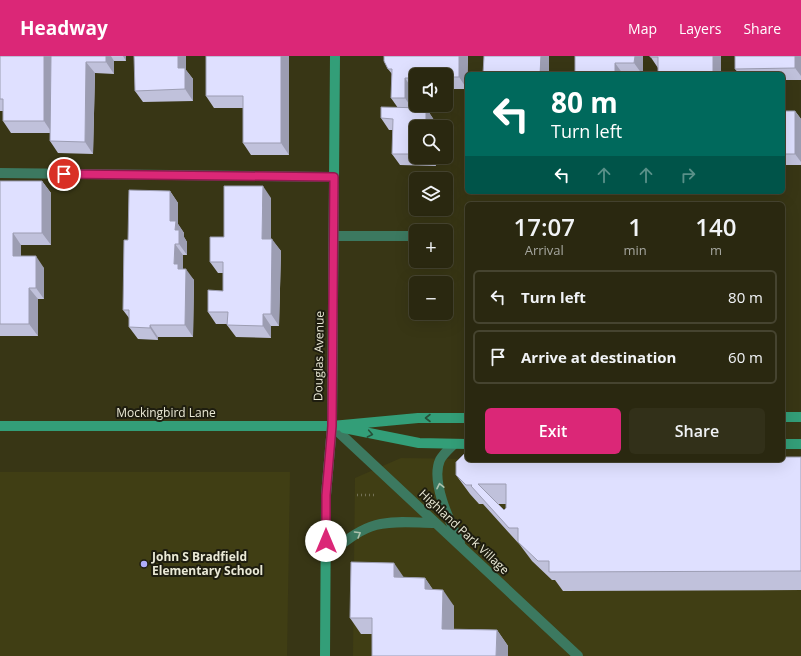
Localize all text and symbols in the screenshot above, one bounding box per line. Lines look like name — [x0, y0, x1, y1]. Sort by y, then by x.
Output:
text: Headway — [20, 15, 108, 41]
text: Map — [628, 19, 657, 38]
text: Layers — [679, 19, 721, 38]
text: Share — [743, 19, 781, 38]
map controls — [409, 68, 453, 320]
button: sound — [409, 68, 453, 112]
text: 80 m — [551, 83, 618, 121]
icon: left — [485, 88, 537, 140]
text: Turn left — [551, 119, 622, 143]
button: search — [409, 120, 453, 164]
pin — [47, 157, 81, 191]
icon: arrive — [53, 163, 75, 185]
icon: left — [551, 164, 573, 186]
icon: ahead — [593, 164, 615, 186]
icon: ahead — [635, 164, 657, 186]
icon: right — [677, 164, 699, 186]
button: layers — [409, 172, 453, 216]
text: 17:07 — [514, 210, 575, 243]
text: 1 — [628, 210, 642, 243]
text: 140 — [695, 210, 736, 243]
button: + — [409, 224, 453, 268]
text: Arrival — [525, 241, 564, 259]
text: min — [624, 241, 647, 259]
text: m — [710, 241, 722, 259]
button: − — [409, 276, 453, 320]
icon: left — [487, 286, 509, 308]
text: Turn left — [521, 287, 586, 307]
text: 80 m — [728, 287, 763, 307]
street label: Douglas Avenue — [309, 311, 328, 401]
icon: arrive — [487, 346, 509, 368]
text: Arrive at destination — [521, 347, 676, 367]
text: 60 m — [728, 347, 763, 367]
street label: Mockingbird Lane — [116, 404, 216, 421]
button: Exit — [485, 408, 621, 454]
button: Share — [629, 408, 765, 454]
one-way arrow — [425, 414, 431, 422]
one-way arrow — [367, 429, 373, 437]
one-way arrow — [436, 483, 444, 489]
street label: Highland Park Village — [416, 485, 513, 578]
position arrow — [305, 520, 347, 562]
one-way arrow — [354, 531, 361, 539]
place label: John S Bradfield Elementary School — [151, 548, 263, 579]
marker: John S Bradfield Elementary School — [139, 559, 149, 569]

